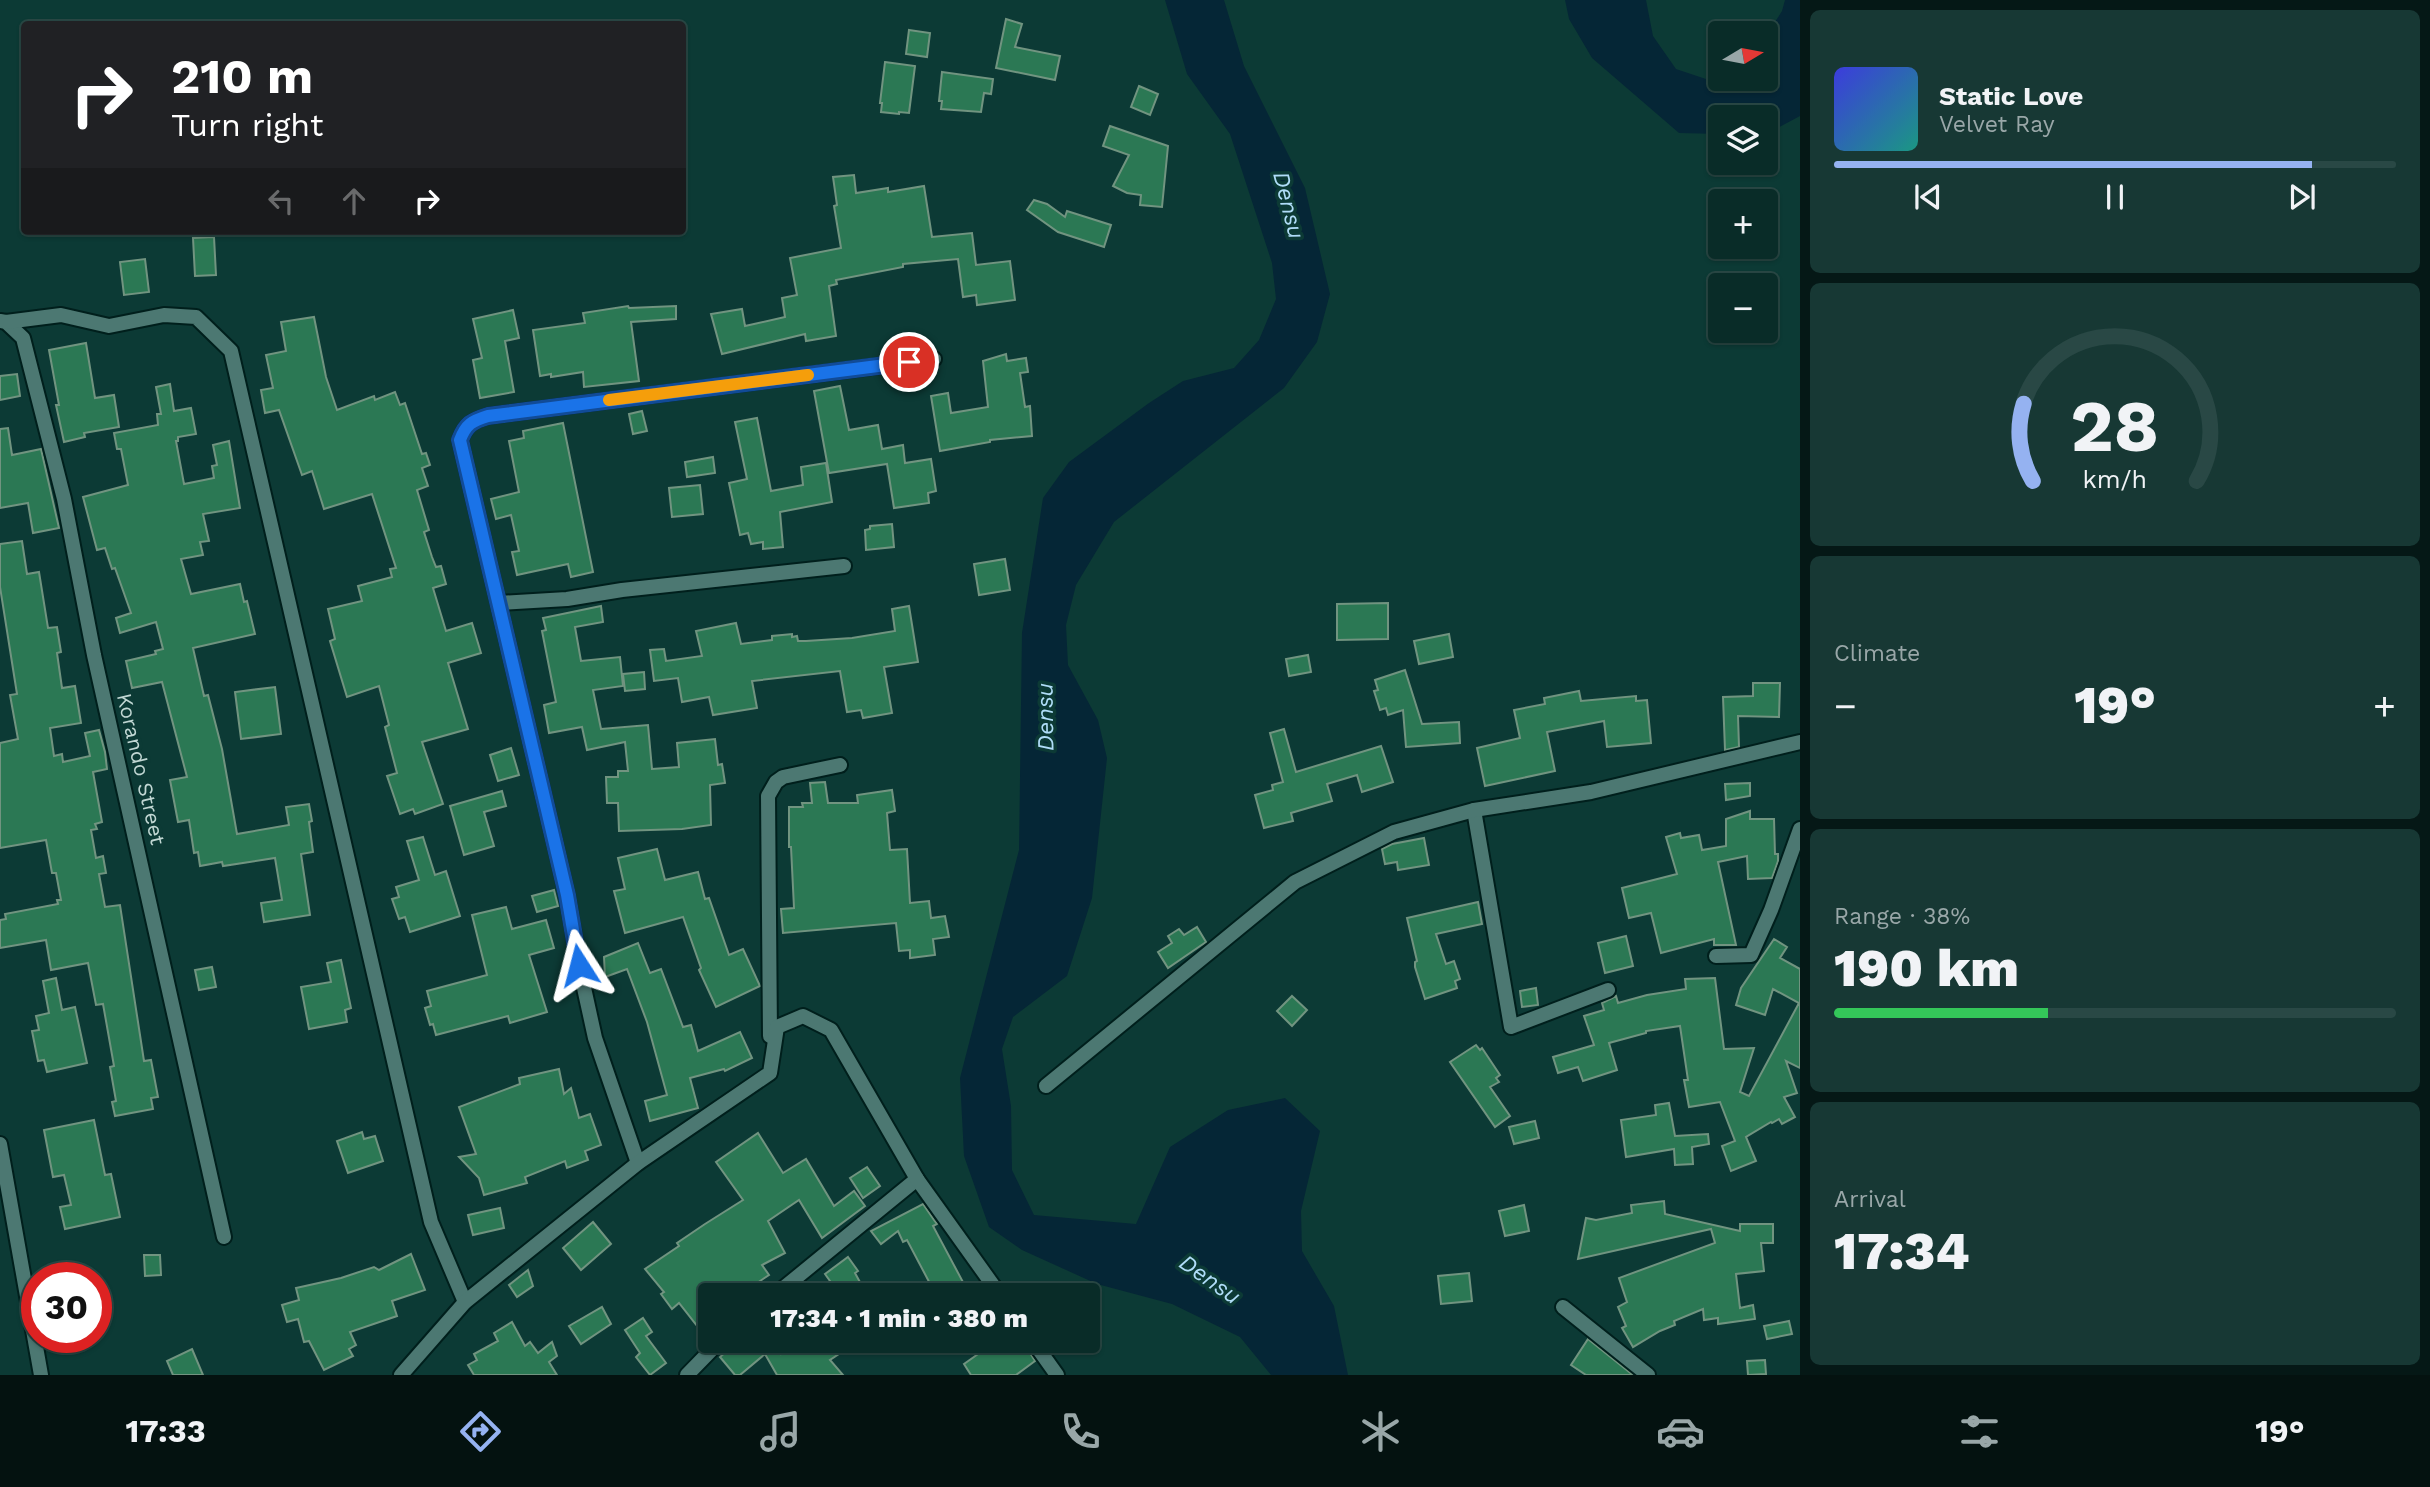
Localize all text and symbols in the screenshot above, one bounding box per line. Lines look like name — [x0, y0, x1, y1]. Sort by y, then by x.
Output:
north arrow — [1708, 21, 1778, 91]
map controls — [1708, 21, 1778, 343]
text: 210 m — [171, 47, 313, 105]
icon: right — [56, 49, 147, 140]
text: Static Love — [1939, 81, 2083, 111]
button: layers — [1708, 105, 1778, 175]
text: Turn right — [171, 106, 323, 144]
text: Velvet Ray — [1939, 111, 2055, 138]
water label: Densu — [1267, 169, 1310, 242]
icon: previous — [1909, 178, 1947, 216]
icon: pause — [2096, 178, 2134, 216]
icon: next — [2283, 178, 2321, 216]
icon: left — [262, 182, 300, 220]
icon: ahead — [335, 182, 373, 220]
icon: right — [408, 182, 446, 220]
button: + — [1708, 189, 1778, 259]
button: − — [1708, 273, 1778, 343]
pin — [879, 332, 939, 392]
icon: arrive — [890, 343, 928, 381]
text: 28 — [2070, 383, 2160, 469]
text: km/h — [2083, 464, 2147, 493]
text: Climate — [1834, 640, 1920, 667]
text: 19° — [2074, 675, 2156, 736]
water label: Densu — [1031, 682, 1060, 751]
text: − — [1834, 684, 1857, 728]
text: + — [2373, 684, 2396, 728]
street label: Korando Street — [112, 691, 171, 847]
text: Range · 38% — [1834, 903, 1970, 930]
position arrow — [542, 928, 616, 1002]
text: 190 km — [1834, 938, 2019, 999]
text: Arrival — [1834, 1186, 1906, 1213]
text: 17:34 — [1834, 1221, 1970, 1282]
water label: Densu — [1174, 1249, 1246, 1310]
speed limit sign: 30 — [21, 1262, 112, 1353]
text: 17:34 · 1 min · 380 m — [770, 1303, 1028, 1333]
icon: directions — [456, 1407, 505, 1456]
icon: music — [756, 1407, 805, 1456]
icon: phone — [1056, 1407, 1105, 1456]
icon: climate — [1356, 1407, 1405, 1456]
icon: car — [1656, 1407, 1705, 1456]
icon: filters — [1955, 1407, 2004, 1456]
text: 17:33 — [125, 1412, 206, 1450]
text: 19° — [2255, 1412, 2305, 1450]

